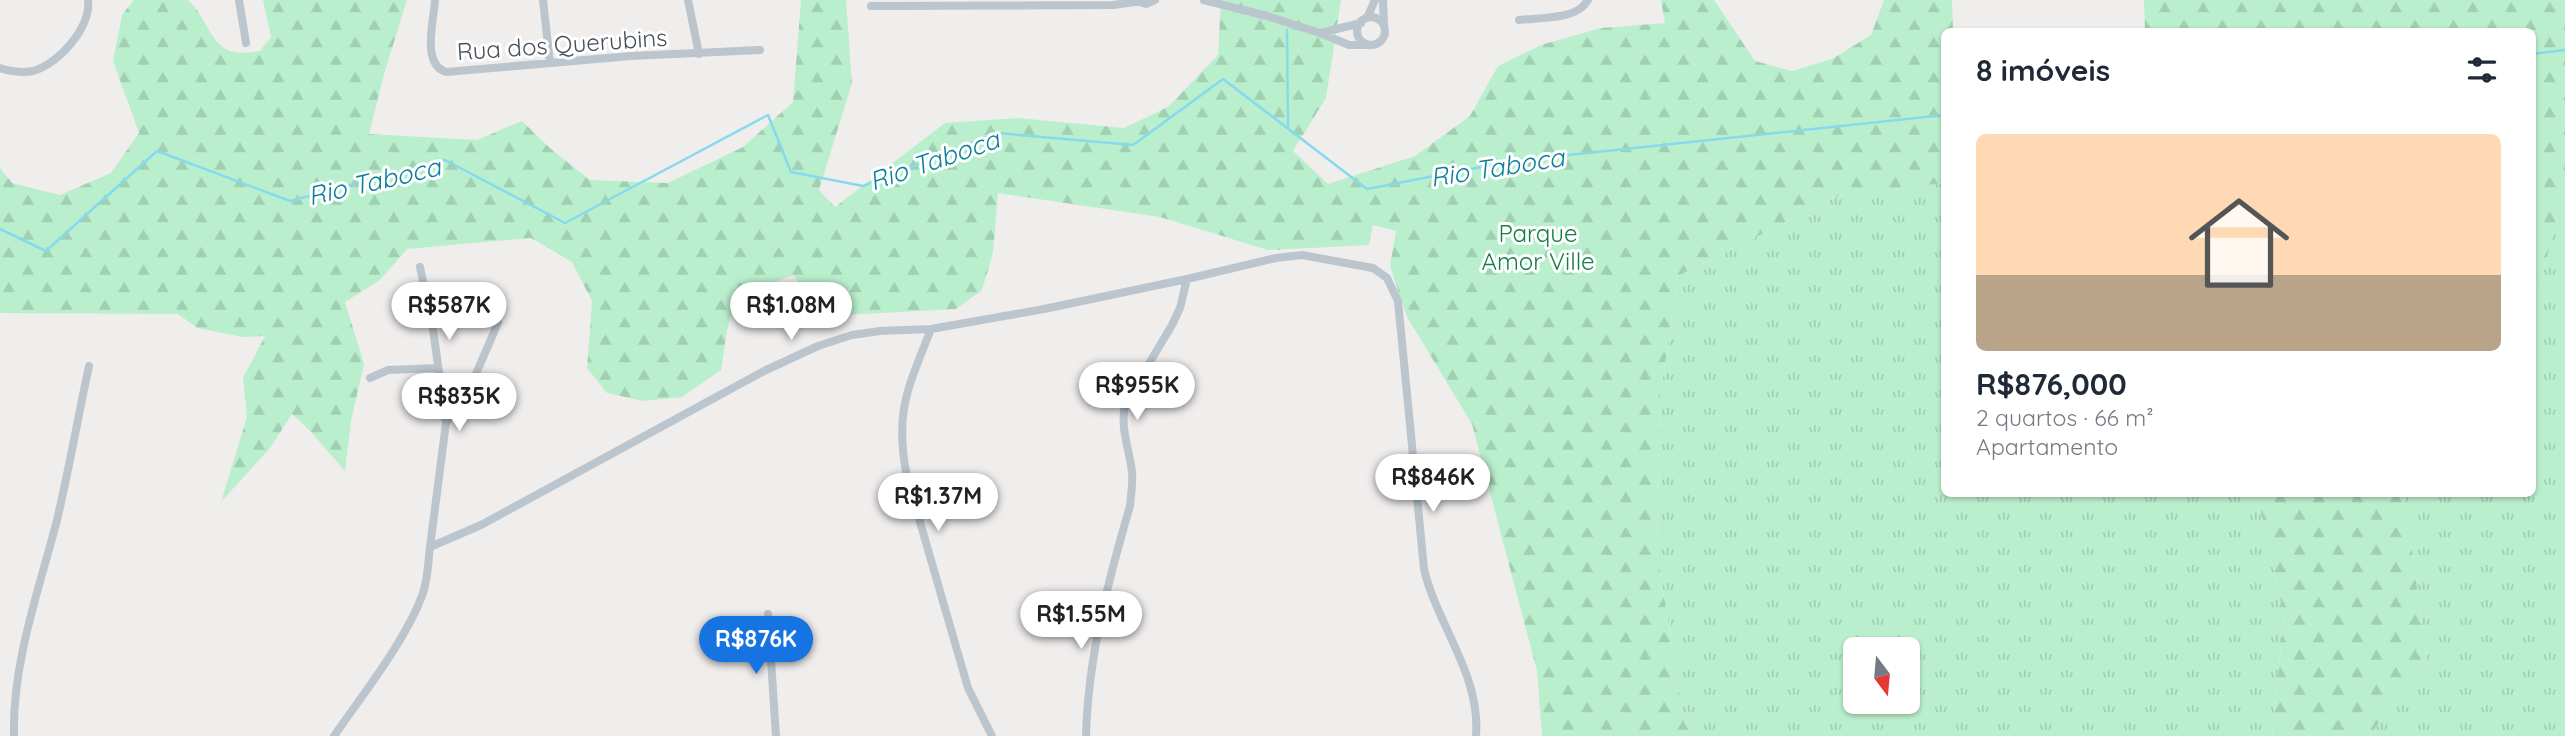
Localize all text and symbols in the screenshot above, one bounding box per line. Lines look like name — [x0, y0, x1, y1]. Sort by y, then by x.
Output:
street label: Rua dos Querubins — [456, 22, 668, 66]
text: 8 imóveis — [1976, 51, 2110, 89]
icon: filters — [2463, 51, 2501, 89]
water label: Rio Taboca — [865, 122, 1005, 198]
water label: Rio Taboca — [1428, 140, 1568, 194]
water label: Rio Taboca — [304, 149, 445, 212]
icon: home — [2176, 180, 2302, 306]
park label: Parque Amor Ville — [1481, 218, 1595, 276]
pin: R$587K — [392, 282, 506, 342]
pin: R$1.08M — [726, 282, 856, 342]
text: R$587K — [407, 290, 491, 319]
text: R$1.08M — [746, 290, 836, 319]
pin: R$955K — [1080, 362, 1194, 422]
text: R$876,000 — [1976, 365, 2127, 403]
text: R$955K — [1095, 370, 1179, 399]
pin: R$835K — [402, 374, 516, 433]
text: R$835K — [418, 381, 500, 410]
text: 2 quartos · 66 m² — [1976, 403, 2154, 432]
text: Apartamento — [1976, 432, 2118, 461]
pin: R$846K — [1376, 454, 1490, 514]
text: R$846K — [1391, 462, 1475, 491]
pin: R$1.37M — [873, 474, 1003, 533]
text: R$1.37M — [894, 481, 982, 510]
pin: R$1.55M — [1016, 592, 1146, 651]
text: R$1.55M — [1036, 599, 1126, 628]
pin: R$876K — [699, 616, 813, 676]
text: R$876K — [715, 624, 797, 653]
north arrow — [1843, 637, 1920, 714]
map controls — [1843, 637, 1920, 714]

